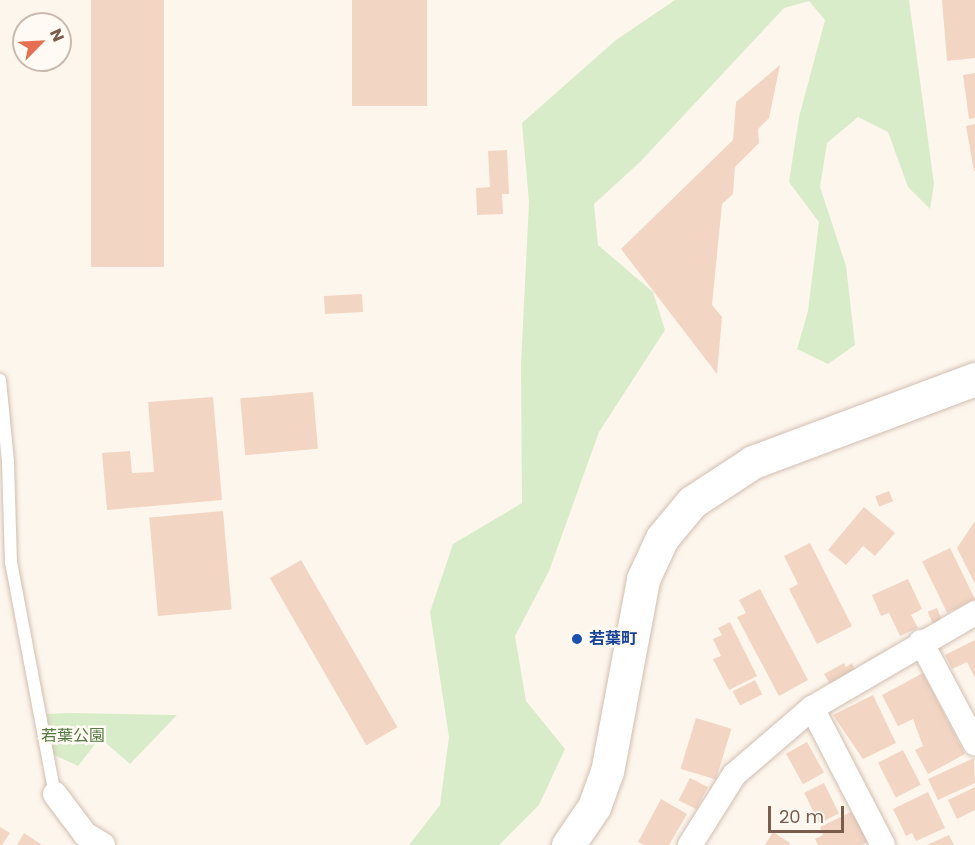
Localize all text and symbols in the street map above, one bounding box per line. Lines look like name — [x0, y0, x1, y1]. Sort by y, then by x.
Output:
north arrow — [12, 12, 72, 72]
text: N — [44, 25, 70, 45]
place label: 若葉町 — [589, 629, 637, 649]
marker: 若葉町 — [570, 632, 584, 646]
park label: 若葉公園 — [41, 726, 105, 746]
scale bar — [771, 794, 848, 832]
text: 20 m — [779, 804, 824, 829]

